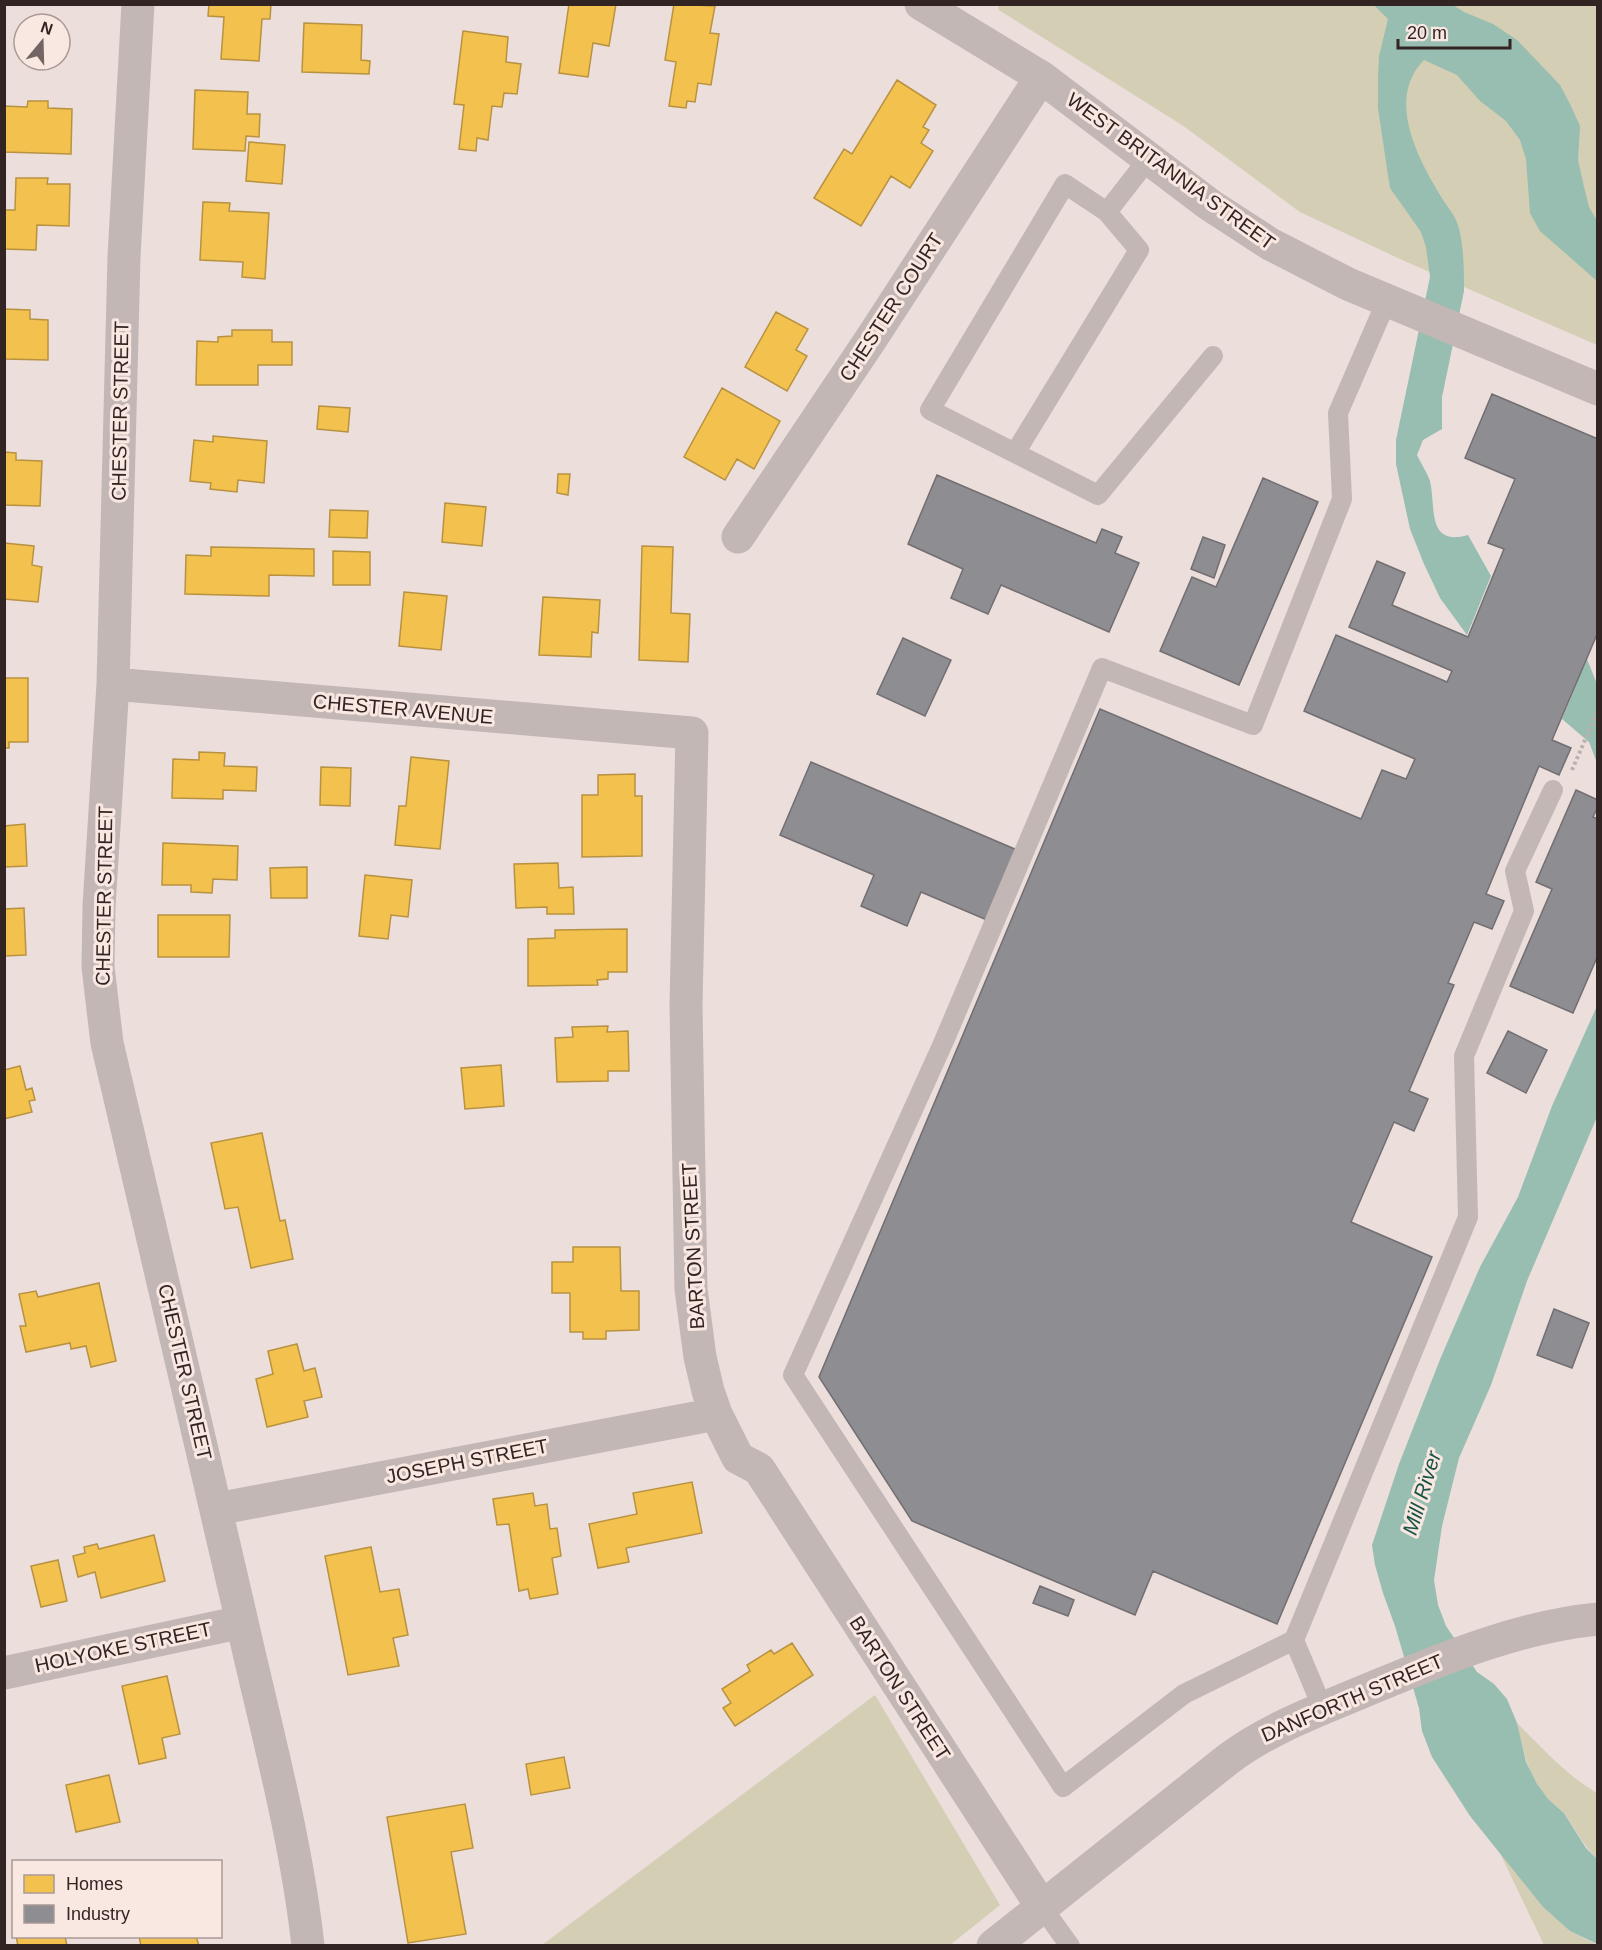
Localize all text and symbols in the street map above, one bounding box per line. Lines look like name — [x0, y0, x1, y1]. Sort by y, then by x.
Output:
north arrow — [12, 12, 72, 72]
scale bar — [1398, 12, 1510, 50]
text: N — [38, 18, 55, 38]
text: 20 m — [1407, 23, 1447, 43]
street label: WEST BRITANNIA STREET — [1063, 88, 1279, 254]
street label: CHESTER COURT — [835, 229, 947, 385]
street label: CHESTER STREET — [107, 321, 133, 501]
street label: CHESTER AVENUE — [312, 690, 494, 728]
street label: CHESTER STREET — [91, 806, 117, 986]
street label: BARTON STREET — [678, 1162, 708, 1330]
street label: CHESTER STREET — [154, 1282, 216, 1462]
street label: JOSEPH STREET — [384, 1435, 550, 1487]
water label: Mill River — [1398, 1447, 1445, 1537]
street label: BARTON STREET — [845, 1612, 955, 1764]
street label: HOLYOKE STREET — [33, 1618, 213, 1676]
street label: DANFORTH STREET — [1258, 1650, 1446, 1746]
legend — [12, 1860, 222, 1938]
text: Homes — [66, 1874, 123, 1894]
text: Industry — [66, 1904, 130, 1924]

